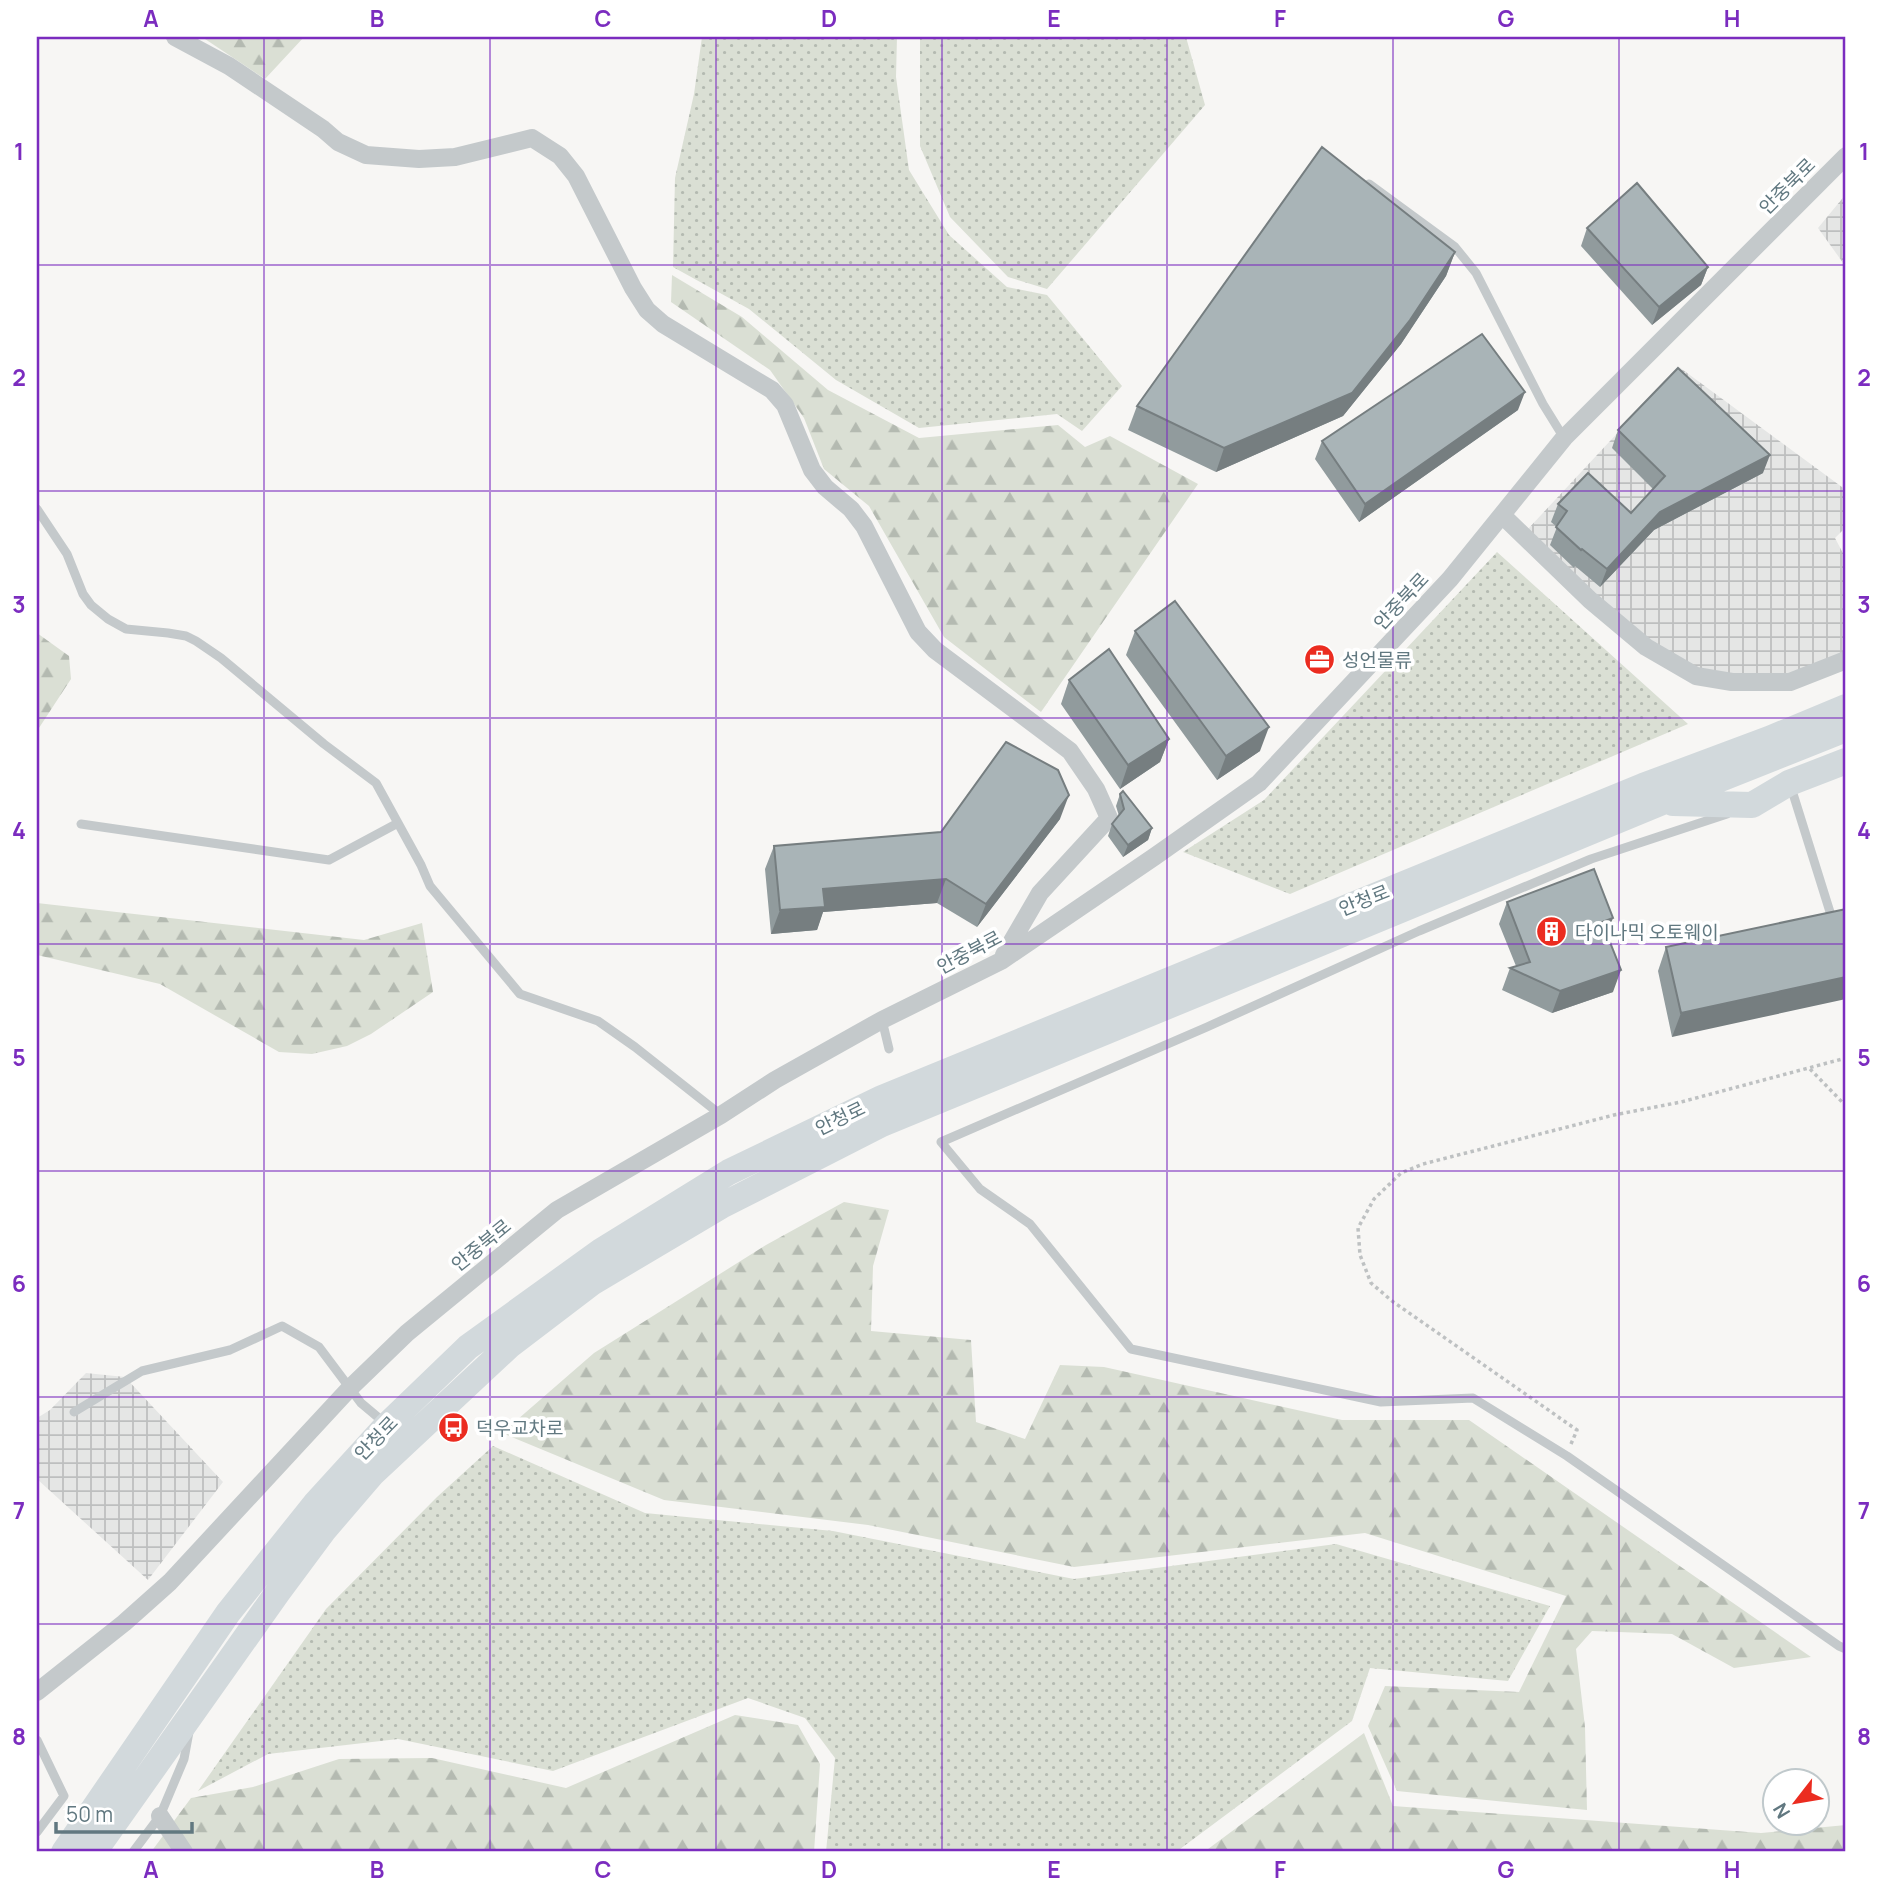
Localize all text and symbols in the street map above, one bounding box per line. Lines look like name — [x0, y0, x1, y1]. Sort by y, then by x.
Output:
text: A — [143, 2, 159, 34]
text: B — [370, 2, 384, 34]
text: C — [595, 2, 612, 34]
text: D — [821, 2, 837, 34]
text: E — [1047, 2, 1061, 34]
text: F — [1274, 2, 1286, 34]
text: G — [1498, 2, 1515, 34]
text: H — [1724, 2, 1740, 34]
text: 1 — [14, 135, 24, 167]
text: 1 — [1859, 135, 1869, 167]
street label: 안중북로 — [1753, 152, 1821, 220]
text: 2 — [12, 361, 26, 393]
text: 2 — [1857, 361, 1871, 393]
street label: 안중북로 — [1368, 567, 1434, 635]
text: 3 — [12, 588, 26, 620]
text: 3 — [1857, 588, 1871, 620]
office icon: 성언물류 — [1302, 643, 1336, 677]
place label: 성언물류 — [1342, 647, 1412, 673]
text: 4 — [12, 814, 26, 846]
text: 4 — [1857, 814, 1871, 846]
street label: 안청로 — [1335, 878, 1393, 922]
building icon: 다이나믹 오토웨이 — [1535, 915, 1569, 949]
place label: 다이나믹 오토웨이 — [1575, 919, 1719, 945]
street label: 안중북로 — [932, 924, 1006, 980]
text: 5 — [12, 1041, 26, 1073]
text: 5 — [1857, 1041, 1871, 1073]
street label: 안청로 — [811, 1095, 869, 1141]
street label: 안중북로 — [446, 1213, 516, 1277]
text: 6 — [12, 1267, 26, 1299]
text: 6 — [1857, 1267, 1871, 1299]
street label: 안청로 — [348, 1410, 404, 1466]
bus stop icon: 덕우교차로 — [436, 1411, 470, 1445]
place label: 덕우교차로 — [476, 1415, 563, 1441]
text: 7 — [13, 1494, 25, 1526]
text: 7 — [1858, 1494, 1870, 1526]
text: 8 — [12, 1720, 26, 1752]
text: 8 — [1857, 1720, 1871, 1752]
north arrow — [1760, 1766, 1830, 1836]
scale bar — [56, 1791, 192, 1835]
text: N — [1767, 1798, 1796, 1823]
text: 50 m — [66, 1800, 113, 1828]
text: A — [143, 1853, 159, 1885]
text: B — [370, 1853, 384, 1885]
text: C — [595, 1853, 612, 1885]
text: D — [821, 1853, 837, 1885]
text: E — [1047, 1853, 1061, 1885]
text: F — [1274, 1853, 1286, 1885]
text: G — [1498, 1853, 1515, 1885]
text: H — [1724, 1853, 1740, 1885]

